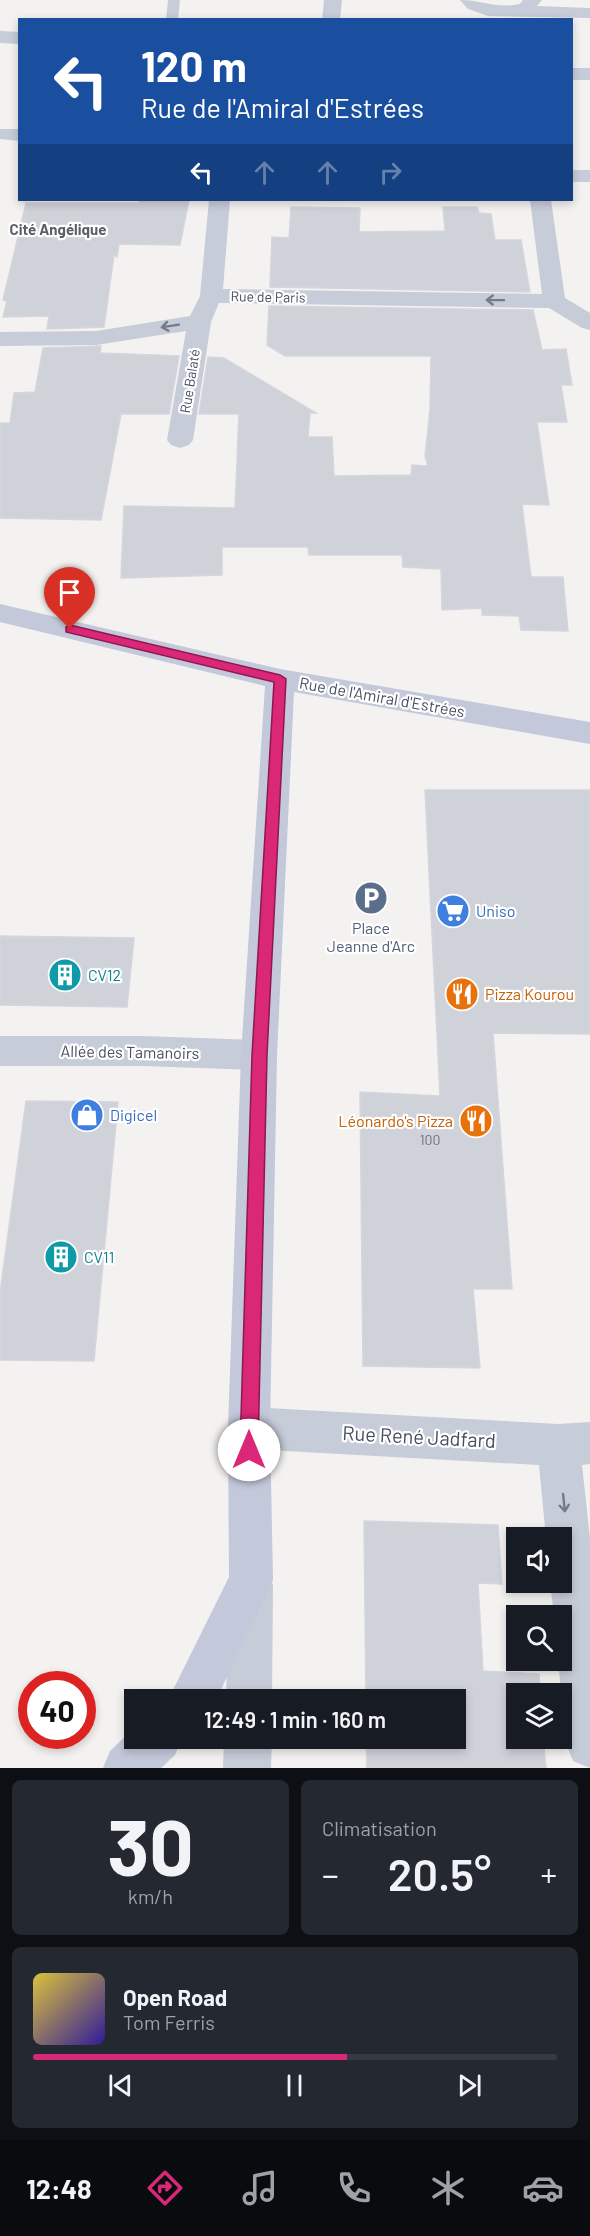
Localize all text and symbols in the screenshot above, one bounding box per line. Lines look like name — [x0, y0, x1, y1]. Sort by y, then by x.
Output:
text: 120 m — [141, 40, 247, 90]
icon: left — [42, 42, 120, 120]
text: Rue de l'Amiral d'Estrées — [141, 91, 424, 123]
icon: left — [185, 156, 218, 189]
icon: ahead — [248, 156, 281, 189]
icon: ahead — [311, 156, 344, 189]
icon: right — [374, 156, 407, 189]
district label: Cité Angélique — [10, 220, 106, 238]
street label: Rue de Paris — [230, 287, 306, 306]
one-way arrow — [486, 294, 506, 306]
one-way arrow — [161, 321, 180, 332]
street label: Rue Balaté — [176, 348, 203, 414]
pin — [44, 567, 95, 629]
icon: arrive — [53, 576, 86, 609]
street label: Rue de l'Amiral d'Estrées — [298, 673, 466, 720]
parking icon: Place Jeanne d'Arc — [353, 880, 389, 916]
supermarket icon: Uniso — [435, 893, 471, 929]
place label: Uniso — [476, 901, 516, 920]
place label: Place Jeanne d'Arc — [327, 918, 415, 955]
building icon: CV12 — [47, 957, 83, 993]
place label: CV12 — [88, 965, 121, 984]
restaurant icon: Pizza Kourou — [444, 976, 480, 1012]
place label: Pizza Kourou — [485, 984, 574, 1003]
street label: Allée des Tamanoirs — [61, 1041, 199, 1062]
shop icon: Digicel — [69, 1097, 105, 1133]
restaurant icon: Léonardo's Pizza — [458, 1103, 494, 1139]
place label: Digicel — [110, 1105, 157, 1124]
place label: Léonardo's Pizza — [338, 1111, 453, 1130]
house number: 100 — [420, 1131, 440, 1148]
building icon: CV11 — [43, 1239, 79, 1275]
place label: CV11 — [84, 1247, 114, 1266]
position arrow — [217, 1418, 281, 1482]
street label: Rue René Jadfard — [342, 1420, 496, 1452]
one-way arrow — [559, 1493, 570, 1512]
map controls — [506, 1527, 572, 1749]
button: sound — [506, 1527, 572, 1593]
button: search — [506, 1605, 572, 1671]
speed limit sign: 40 — [18, 1671, 96, 1749]
button: layers — [506, 1683, 572, 1749]
text: 12:49 · 1 min · 160 m — [204, 1706, 386, 1732]
text: 30 — [107, 1798, 194, 1892]
text: Climatisation — [322, 1816, 437, 1840]
text: 20.5° — [388, 1846, 491, 1900]
text: − — [322, 1854, 339, 1894]
text: + — [540, 1854, 557, 1894]
text: km/h — [128, 1884, 173, 1908]
text: Open Road — [123, 1984, 227, 2010]
text: Tom Ferris — [123, 2010, 215, 2034]
icon: previous — [104, 2069, 137, 2102]
icon: pause — [278, 2069, 311, 2102]
icon: next — [453, 2069, 486, 2102]
icon: directions — [144, 2167, 186, 2209]
icon: music — [239, 2167, 281, 2209]
icon: phone — [333, 2167, 375, 2209]
icon: climate — [427, 2167, 469, 2209]
icon: car — [522, 2167, 564, 2209]
text: 12:48 — [26, 2172, 92, 2204]

